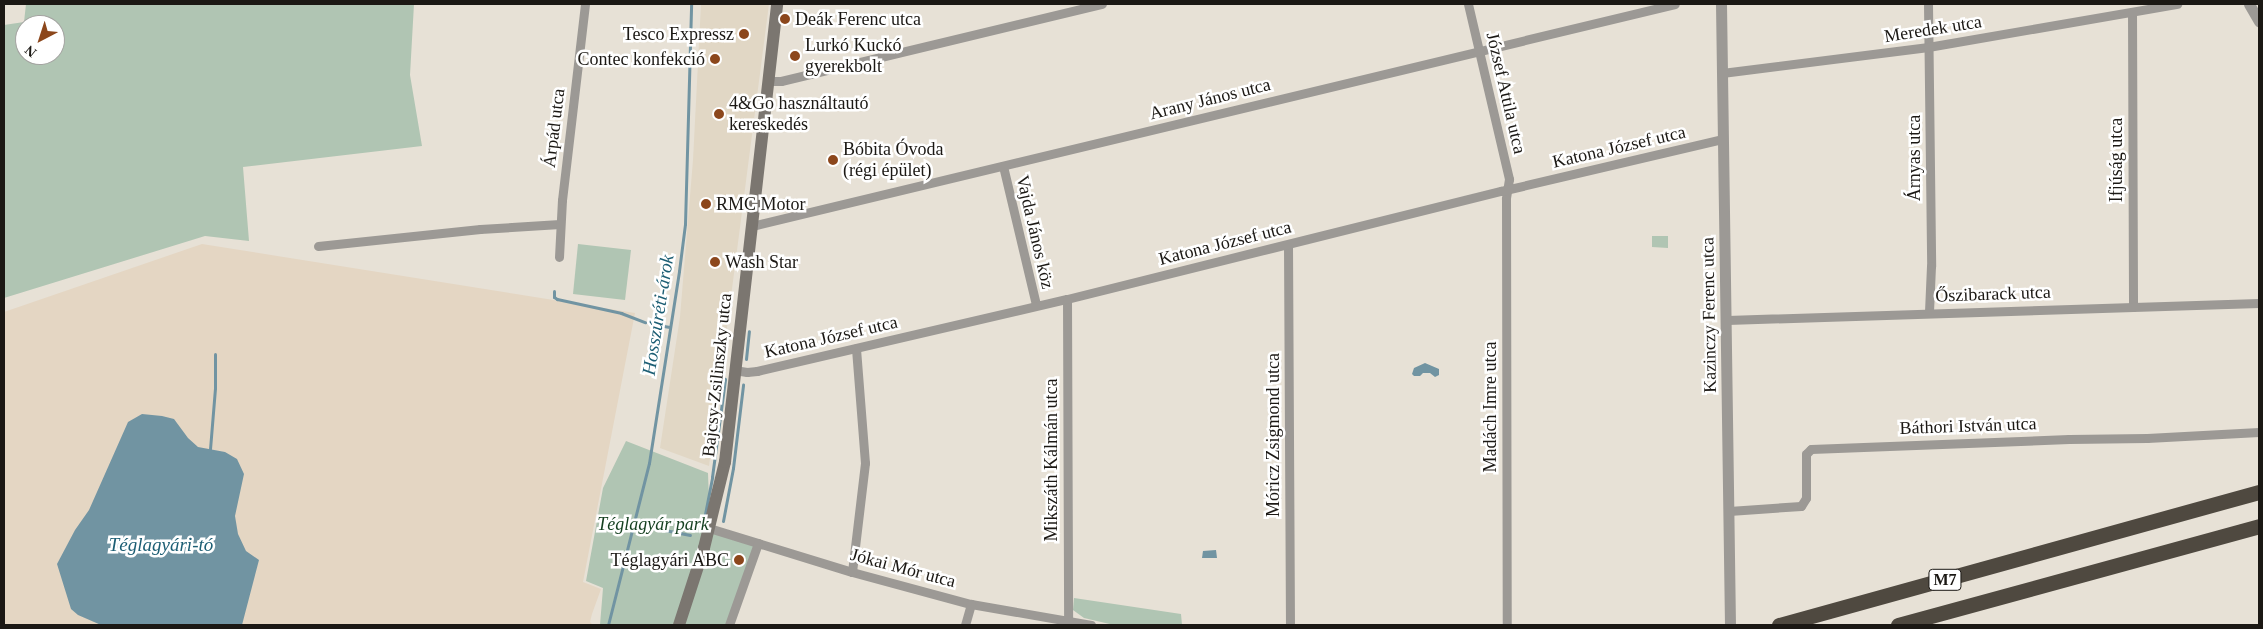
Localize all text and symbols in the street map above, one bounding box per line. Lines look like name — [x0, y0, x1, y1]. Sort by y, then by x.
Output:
place label: Deák Ferenc utca — [795, 8, 921, 30]
street label: Meredek utca — [1883, 11, 1983, 47]
marker: Deák Ferenc utca — [779, 13, 791, 25]
north arrow — [15, 15, 65, 65]
place label: Tesco Expressz — [623, 23, 734, 45]
marker: Tesco Expressz — [738, 28, 750, 40]
street label: József Attila utca — [1481, 30, 1531, 156]
place label: Lurkó Kuckó gyerekbolt — [805, 35, 901, 78]
text: N — [22, 42, 39, 60]
place label: Contec konfekció — [578, 48, 705, 70]
marker: Lurkó Kuckó gyerekbolt — [789, 50, 801, 62]
marker: Contec konfekció — [709, 53, 721, 65]
street label: Arany János utca — [1147, 74, 1273, 124]
street label: Árpád utca — [538, 87, 570, 169]
place label: 4&Go használtautó kereskedés — [729, 93, 868, 136]
marker: 4&Go használtautó kereskedés — [713, 108, 725, 120]
street label: Árnyas utca — [1903, 115, 1925, 201]
street label: Ifjúság utca — [2105, 118, 2127, 202]
street label: Katona József utca — [1550, 121, 1688, 173]
place label: Bóbita Óvoda (régi épület) — [843, 139, 943, 182]
marker: Bóbita Óvoda (régi épület) — [827, 154, 839, 166]
street label: Vajda János köz — [1011, 173, 1059, 291]
place label: RMC Motor — [716, 193, 806, 215]
marker: RMC Motor — [700, 198, 712, 210]
street label: Katona József utca — [1156, 216, 1294, 270]
street label: Kazinczy Ferenc utca — [1697, 237, 1721, 393]
place label: Wash Star — [725, 251, 798, 273]
water label: Hosszúréti-árok — [637, 253, 679, 377]
marker: Wash Star — [709, 256, 721, 268]
street label: Őszibarack utca — [1935, 281, 2051, 307]
street label: Bajcsy-Zsilinszky utca — [698, 292, 736, 458]
street label: Katona József utca — [762, 311, 900, 363]
street label: Madách Imre utca — [1479, 342, 1501, 472]
street label: Móricz Zsigmond utca — [1262, 353, 1284, 517]
street label: Mikszáth Kálmán utca — [1040, 379, 1062, 541]
street label: Báthori István utca — [1899, 413, 2037, 439]
park label: Téglagyár park — [597, 513, 709, 535]
water label: Téglagyári-tó — [109, 534, 213, 556]
street label: Jókai Mór utca — [848, 544, 958, 592]
place label: Téglagyári ABC — [610, 549, 729, 571]
marker: Téglagyári ABC — [733, 554, 745, 566]
road number: M7 — [1928, 566, 1962, 594]

